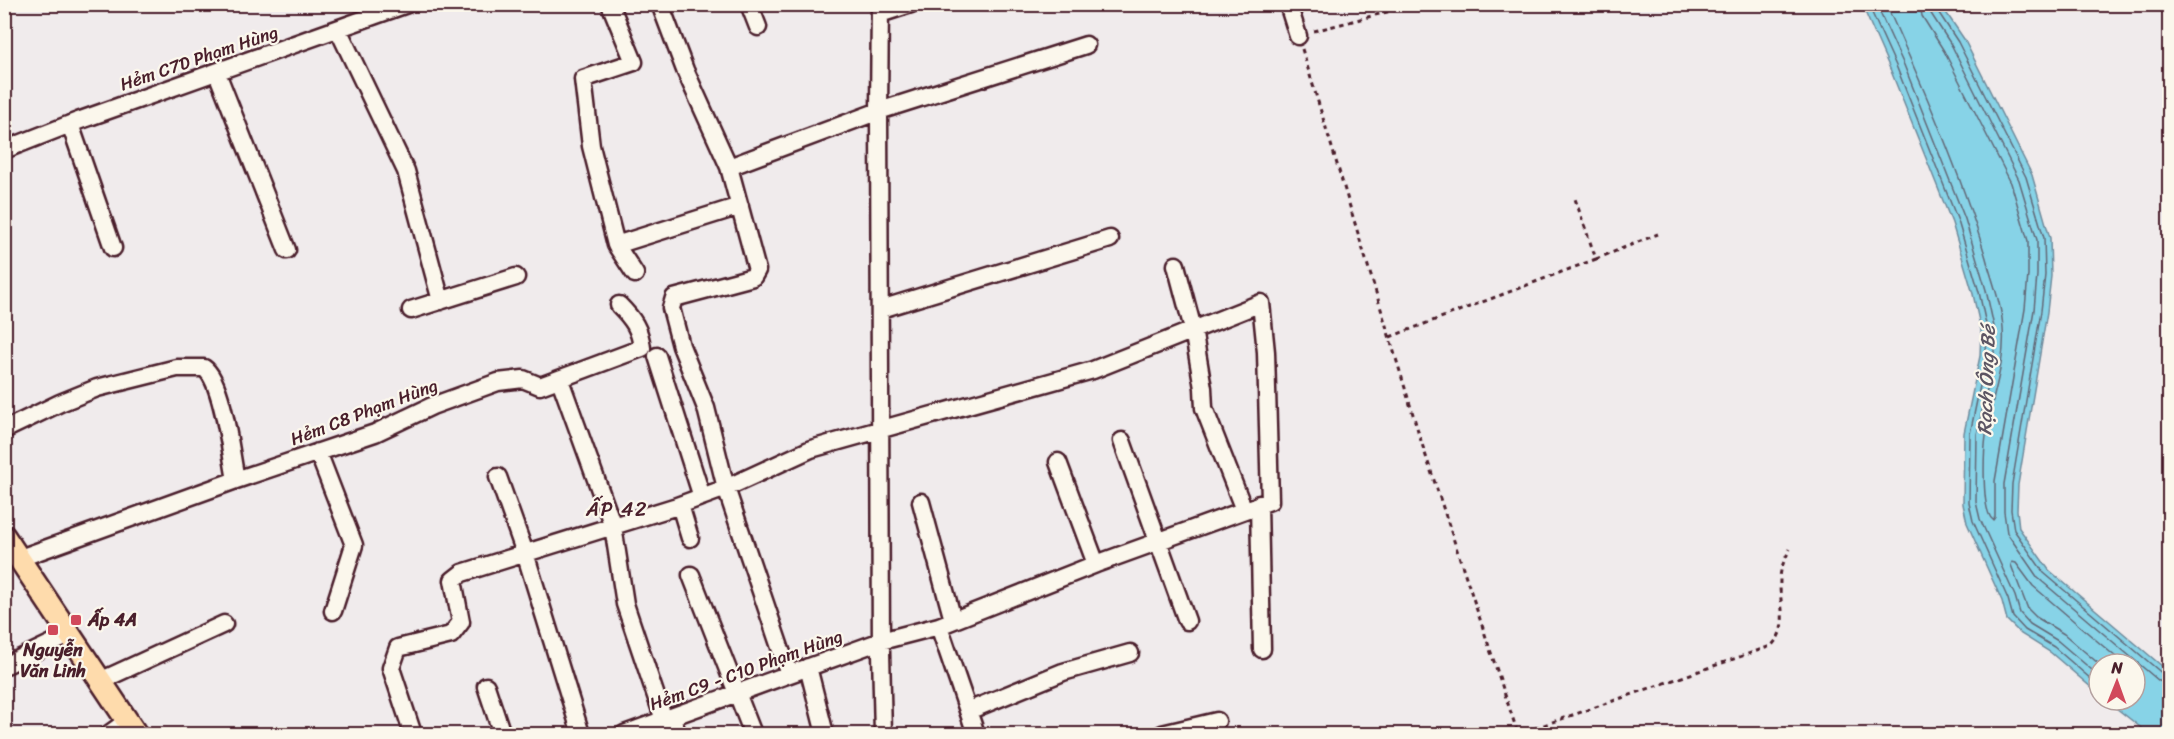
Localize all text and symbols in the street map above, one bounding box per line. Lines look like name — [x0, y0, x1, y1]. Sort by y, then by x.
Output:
street label: Hẻm C7D Phạm Hùng — [115, 16, 283, 100]
water label: Rạch Ông Bé — [1967, 321, 2006, 436]
street label: Hẻm C8 Phạm Hùng — [285, 369, 443, 455]
district label: ẤP 42 — [585, 492, 648, 527]
place label: Ấp 4A — [87, 604, 137, 636]
marker: Ấp 4A — [69, 613, 83, 627]
street label: Hẻm C9 - C10 Phạm Hùng — [645, 620, 847, 720]
marker: Nguyễn Văn Linh — [46, 623, 60, 637]
place label: Nguyễn Văn Linh — [20, 634, 86, 687]
north arrow — [2087, 652, 2147, 712]
text: N — [2110, 653, 2124, 682]

